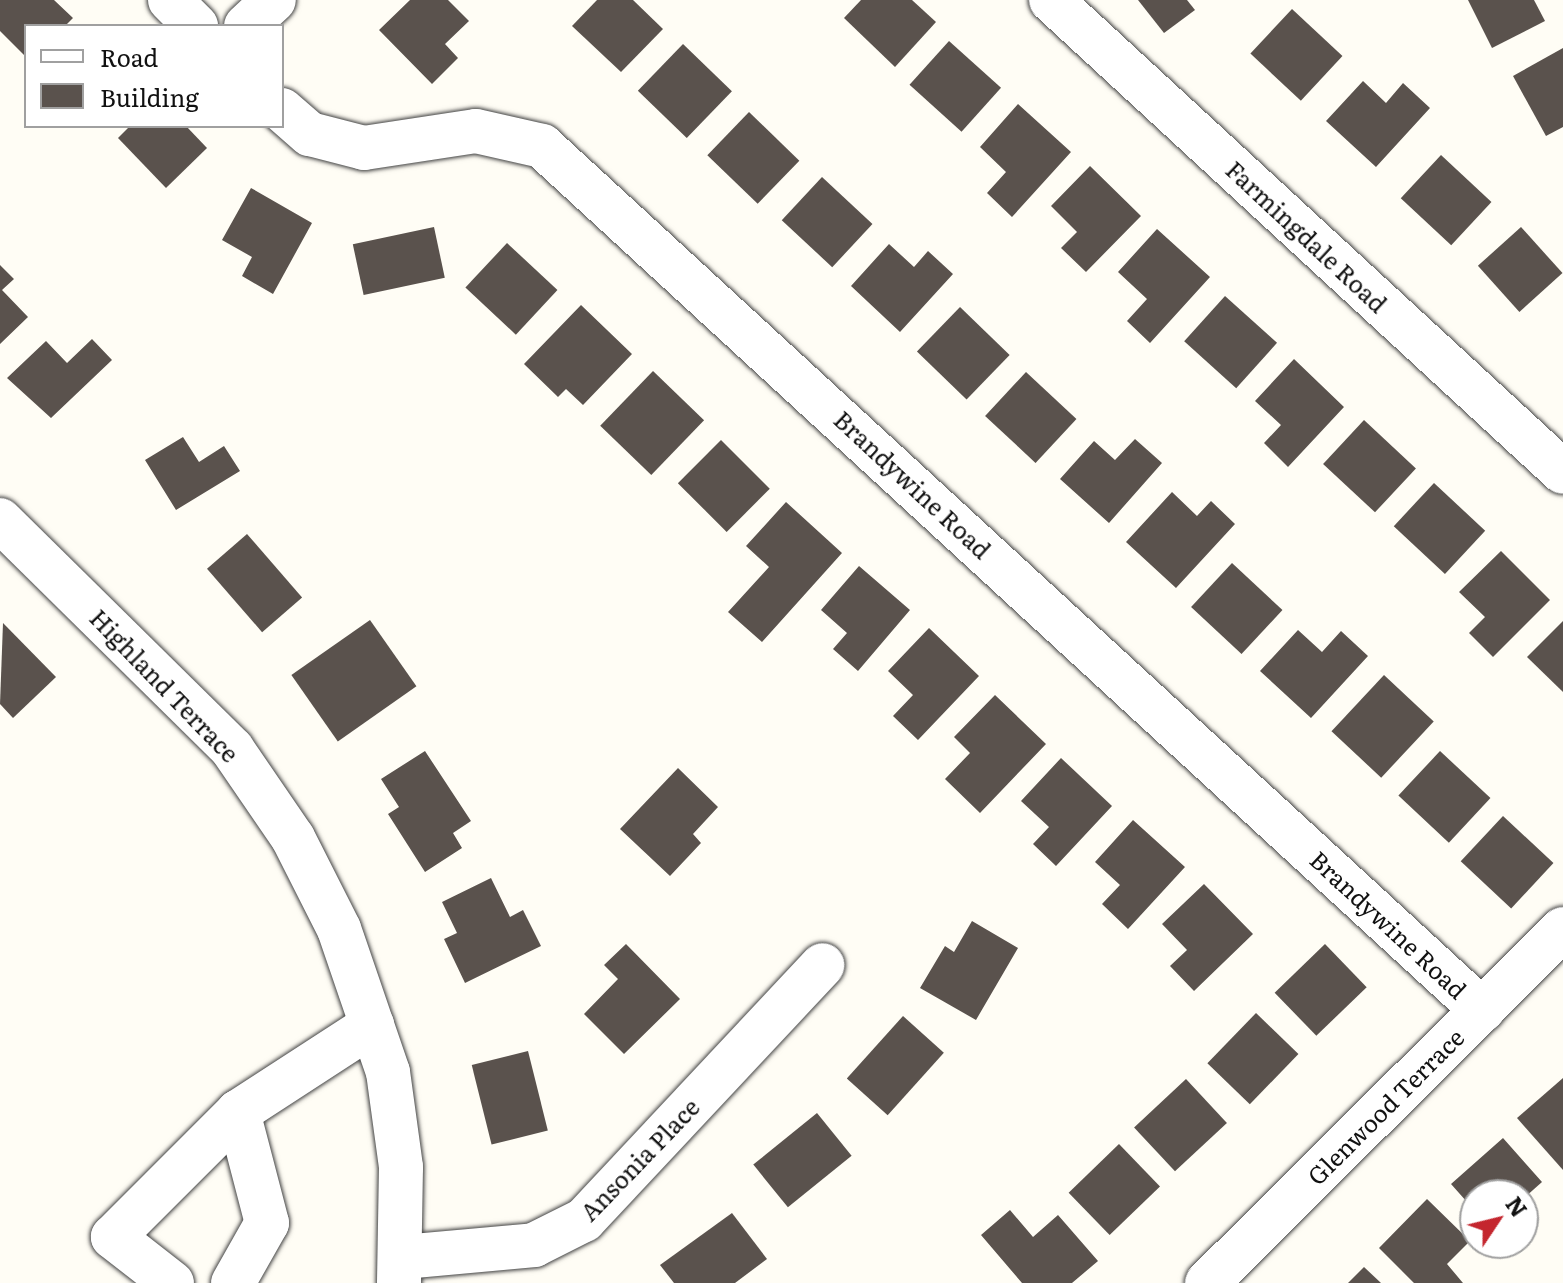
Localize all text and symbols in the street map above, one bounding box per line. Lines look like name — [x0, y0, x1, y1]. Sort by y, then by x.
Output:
legend — [24, 24, 284, 128]
text: Road — [100, 39, 158, 74]
text: Building — [100, 79, 199, 114]
street label: Farmingdale Road — [1221, 154, 1393, 318]
street label: Brandywine Road — [829, 404, 997, 564]
street label: Highland Terrace — [85, 603, 245, 767]
street label: Brandywine Road — [1305, 844, 1473, 1004]
street label: Glenwood Terrace — [1301, 1022, 1469, 1190]
street label: Ansonia Place — [574, 1092, 704, 1226]
north arrow — [1459, 1179, 1539, 1259]
text: N — [1499, 1189, 1536, 1223]

